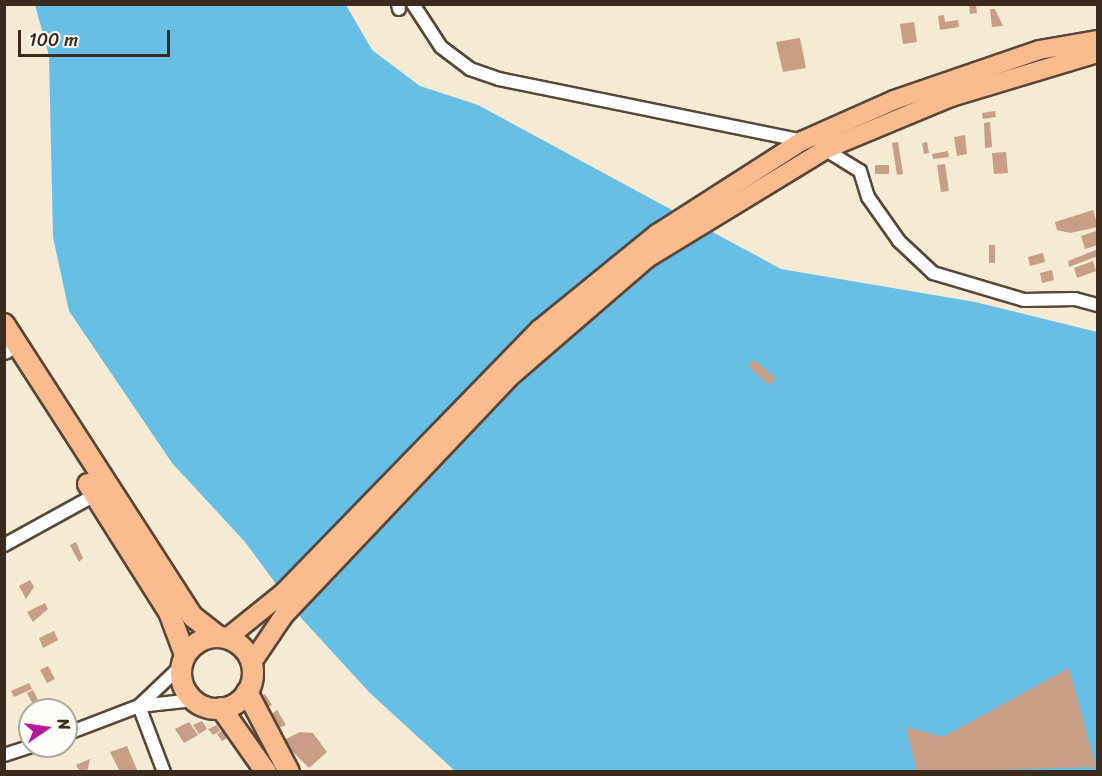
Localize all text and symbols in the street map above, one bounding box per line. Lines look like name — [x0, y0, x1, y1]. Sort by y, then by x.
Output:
scale bar — [21, 18, 172, 56]
text: 100 m — [29, 24, 78, 56]
north arrow — [18, 698, 78, 758]
text: N — [49, 716, 79, 733]

